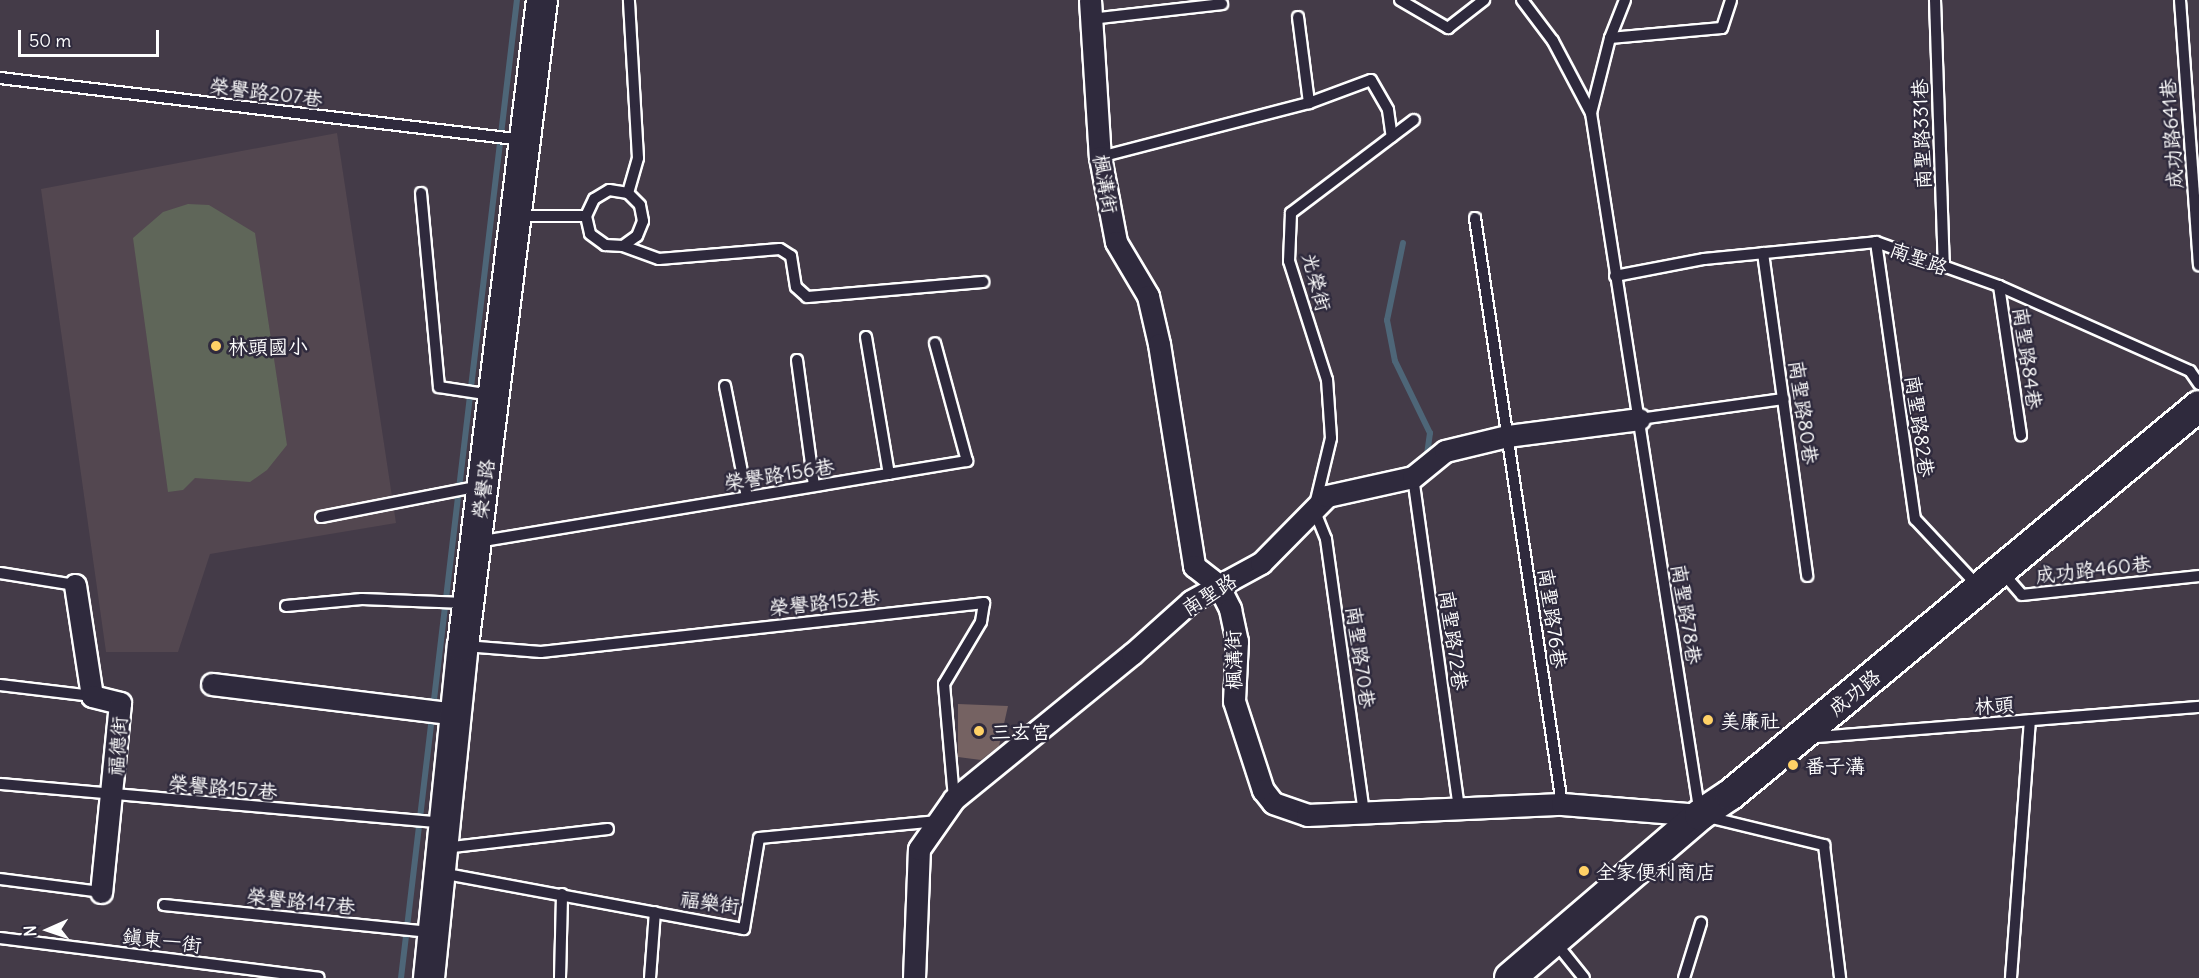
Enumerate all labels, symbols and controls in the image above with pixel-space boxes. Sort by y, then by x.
scale bar [21,18,162,56]
text: 50 m [29,29,71,52]
street label: 榮譽路207巷 [208,73,324,111]
street label: 南聖路331巷 [1907,78,1935,190]
street label: 成功路641巷 [2155,78,2187,190]
street label: 楓溝街 [1089,152,1123,216]
street label: 南聖路 [1887,236,1951,280]
street label: 光榮街 [1298,250,1336,314]
street label: 南聖路84巷 [2009,305,2047,411]
place label: 林頭國小 [228,334,308,358]
marker: 林頭國小 [209,339,223,353]
street label: 南聖路80巷 [1785,358,1823,466]
street label: 南聖路82巷 [1901,374,1939,478]
street label: 榮譽路156巷 [722,453,836,495]
street label: 榮譽路 [467,458,499,520]
street label: 成功路460巷 [2034,551,2152,587]
street label: 南聖路78巷 [1667,562,1707,666]
street label: 南聖路76巷 [1534,566,1572,670]
street label: 南聖路 [1177,568,1241,620]
street label: 榮譽路152巷 [768,584,880,620]
street label: 南聖路72巷 [1435,588,1473,692]
street label: 南聖路70巷 [1342,604,1380,710]
street label: 楓溝街 [1220,630,1246,690]
street label: 成功路 [1823,664,1885,720]
street label: 林頭 [1973,692,2015,718]
place label: 美廉社 [1720,708,1780,732]
marker: 美廉社 [1701,713,1715,727]
street label: 福德街 [103,715,131,777]
place label: 三玄宮 [991,719,1051,743]
marker: 三玄宮 [972,724,986,738]
place label: 番子溝 [1805,753,1865,777]
marker: 番子溝 [1786,758,1800,772]
street label: 榮譽路157巷 [168,770,278,804]
place label: 全家便利商店 [1596,859,1716,883]
marker: 全家便利商店 [1577,864,1591,878]
street label: 榮譽路147巷 [245,883,357,919]
street label: 福樂街 [679,886,741,918]
north arrow [18,900,78,960]
street label: 鎮東一街 [121,923,203,957]
text: N [20,925,40,937]

